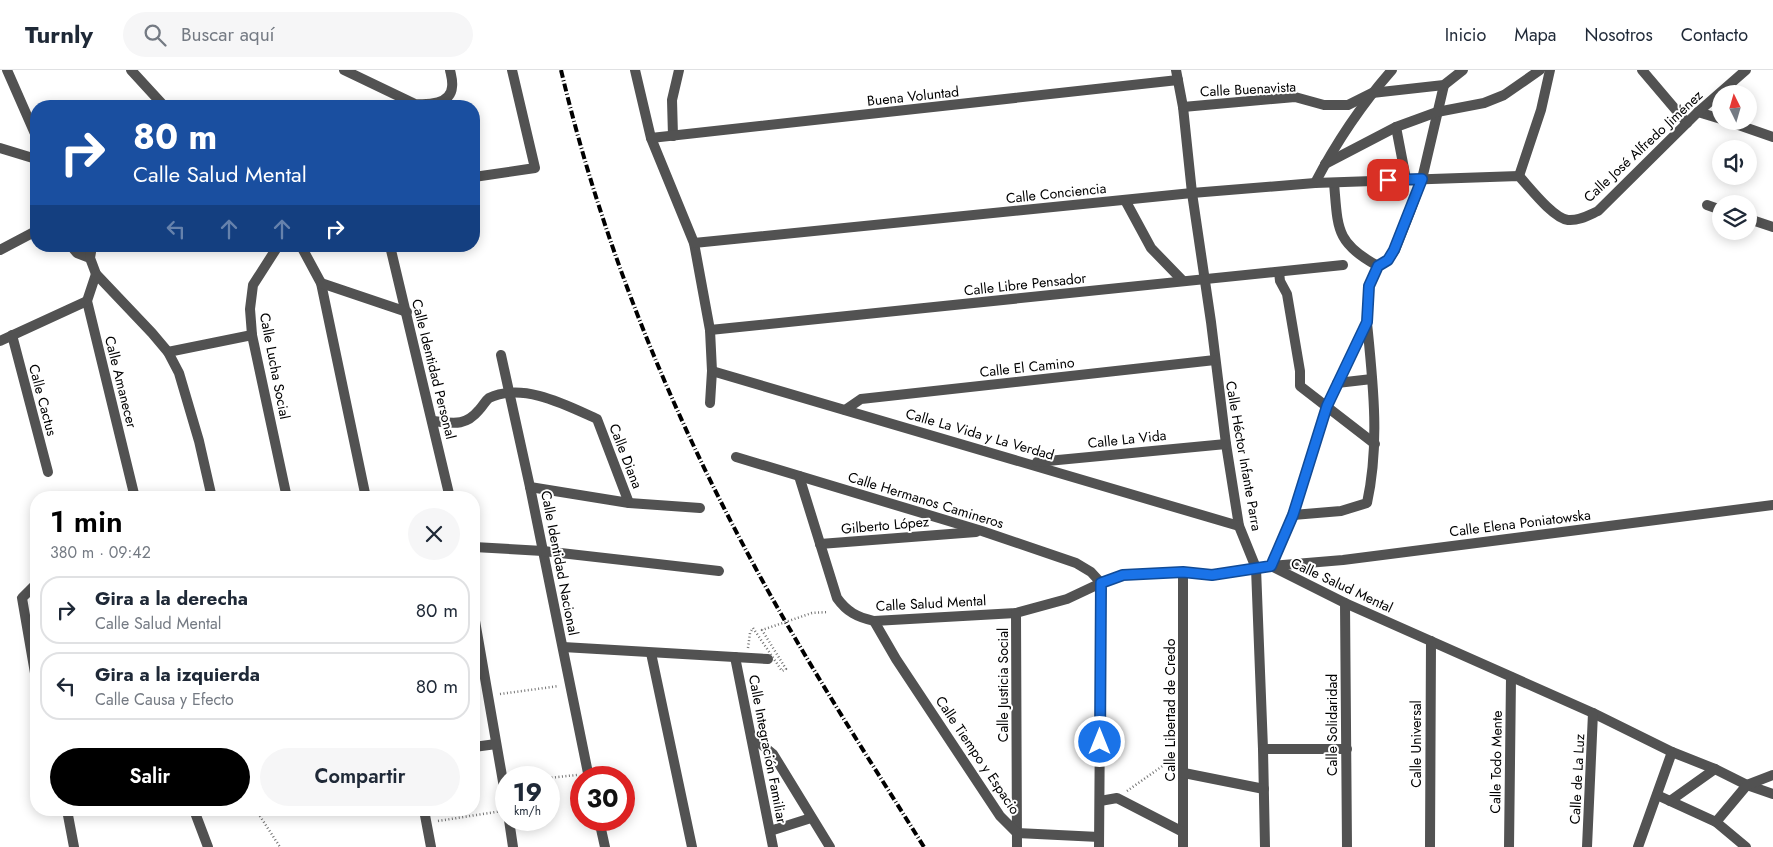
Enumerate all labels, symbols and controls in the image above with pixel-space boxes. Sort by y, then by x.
search box [123,12,473,57]
text: Turnly [25,17,93,52]
icon: search [141,21,169,49]
text: Buscar aquí [181,21,275,48]
text: Inicio [1445,22,1486,48]
text: Mapa [1514,22,1556,48]
text: Nosotros [1584,22,1653,48]
text: Contacto [1681,22,1748,48]
street label: Calle Buenavista [1199,76,1297,102]
street label: Buena Voluntad [866,81,960,111]
street label: Calle José Alfredo Jiménez [1579,85,1707,207]
north arrow [1712,85,1758,130]
map controls [1712,85,1757,240]
text: 80 m [133,112,217,162]
icon: right [50,120,115,185]
button: sound [1712,140,1757,185]
text: Calle Salud Mental [133,158,307,190]
pin [1367,159,1409,201]
icon: arrive [1374,166,1402,194]
street label: Calle Conciencia [1005,178,1107,208]
button: layers [1712,195,1757,240]
icon: left [162,215,190,243]
icon: ahead [215,215,243,243]
icon: ahead [268,215,296,243]
icon: right [321,215,349,243]
street label: Calle Libre Pensador [963,268,1087,300]
street label: Calle Identidad Personal [407,297,461,441]
street label: Calle Lucha Social [255,311,295,421]
street label: Calle Amanecer [100,334,142,430]
street label: Calle El Camino [979,352,1076,382]
street label: Calle Cactus [24,362,62,438]
street label: Calle Héctor Infante Parra [1221,379,1267,533]
street label: Calle La Vida y La Verdad [903,403,1057,465]
street label: Calle Diana [604,421,648,491]
street label: Calle La Vida [1087,425,1167,453]
street label: Calle Hermanos Camineros [846,467,1007,533]
street label: Calle Identidad Nacional [536,489,584,637]
text: 1 min [50,500,123,543]
street label: Calle Elena Poniatowska [1448,504,1592,542]
button: close [408,508,460,560]
street label: Gilberto López [840,511,930,539]
text: 380 m · 09:42 [50,541,151,564]
street label: Calle Salud Mental [1288,553,1396,617]
text: Gira a la derecha [95,585,248,612]
street label: Calle Salud Mental [875,590,987,616]
icon: right [52,596,80,624]
text: 80 m [416,597,458,624]
text: Calle Salud Mental [95,612,221,635]
street label: Calle Justicia Social [993,628,1013,742]
street label: Calle Libertad de Credo [1160,638,1180,781]
text: Gira a la izquierda [95,661,260,688]
icon: left [52,672,80,700]
text: 80 m [416,673,458,700]
street label: Calle Integración Familiar [744,673,792,825]
street label: Calle Solidaridad [1322,674,1342,776]
text: Calle Causa y Efecto [95,688,234,711]
street label: Calle Tiempo y Espacio [931,692,1025,818]
street label: Calle Universal [1406,700,1426,788]
street label: Calle Todo Mente [1485,710,1507,814]
position arrow [1073,715,1125,767]
street label: Calle de La Luz [1565,733,1589,825]
button: Salir [50,748,250,806]
button: Compartir [260,748,460,806]
speed limit sign: 30 [570,766,635,831]
text: 19 [513,774,542,810]
text: km/h [514,802,541,820]

